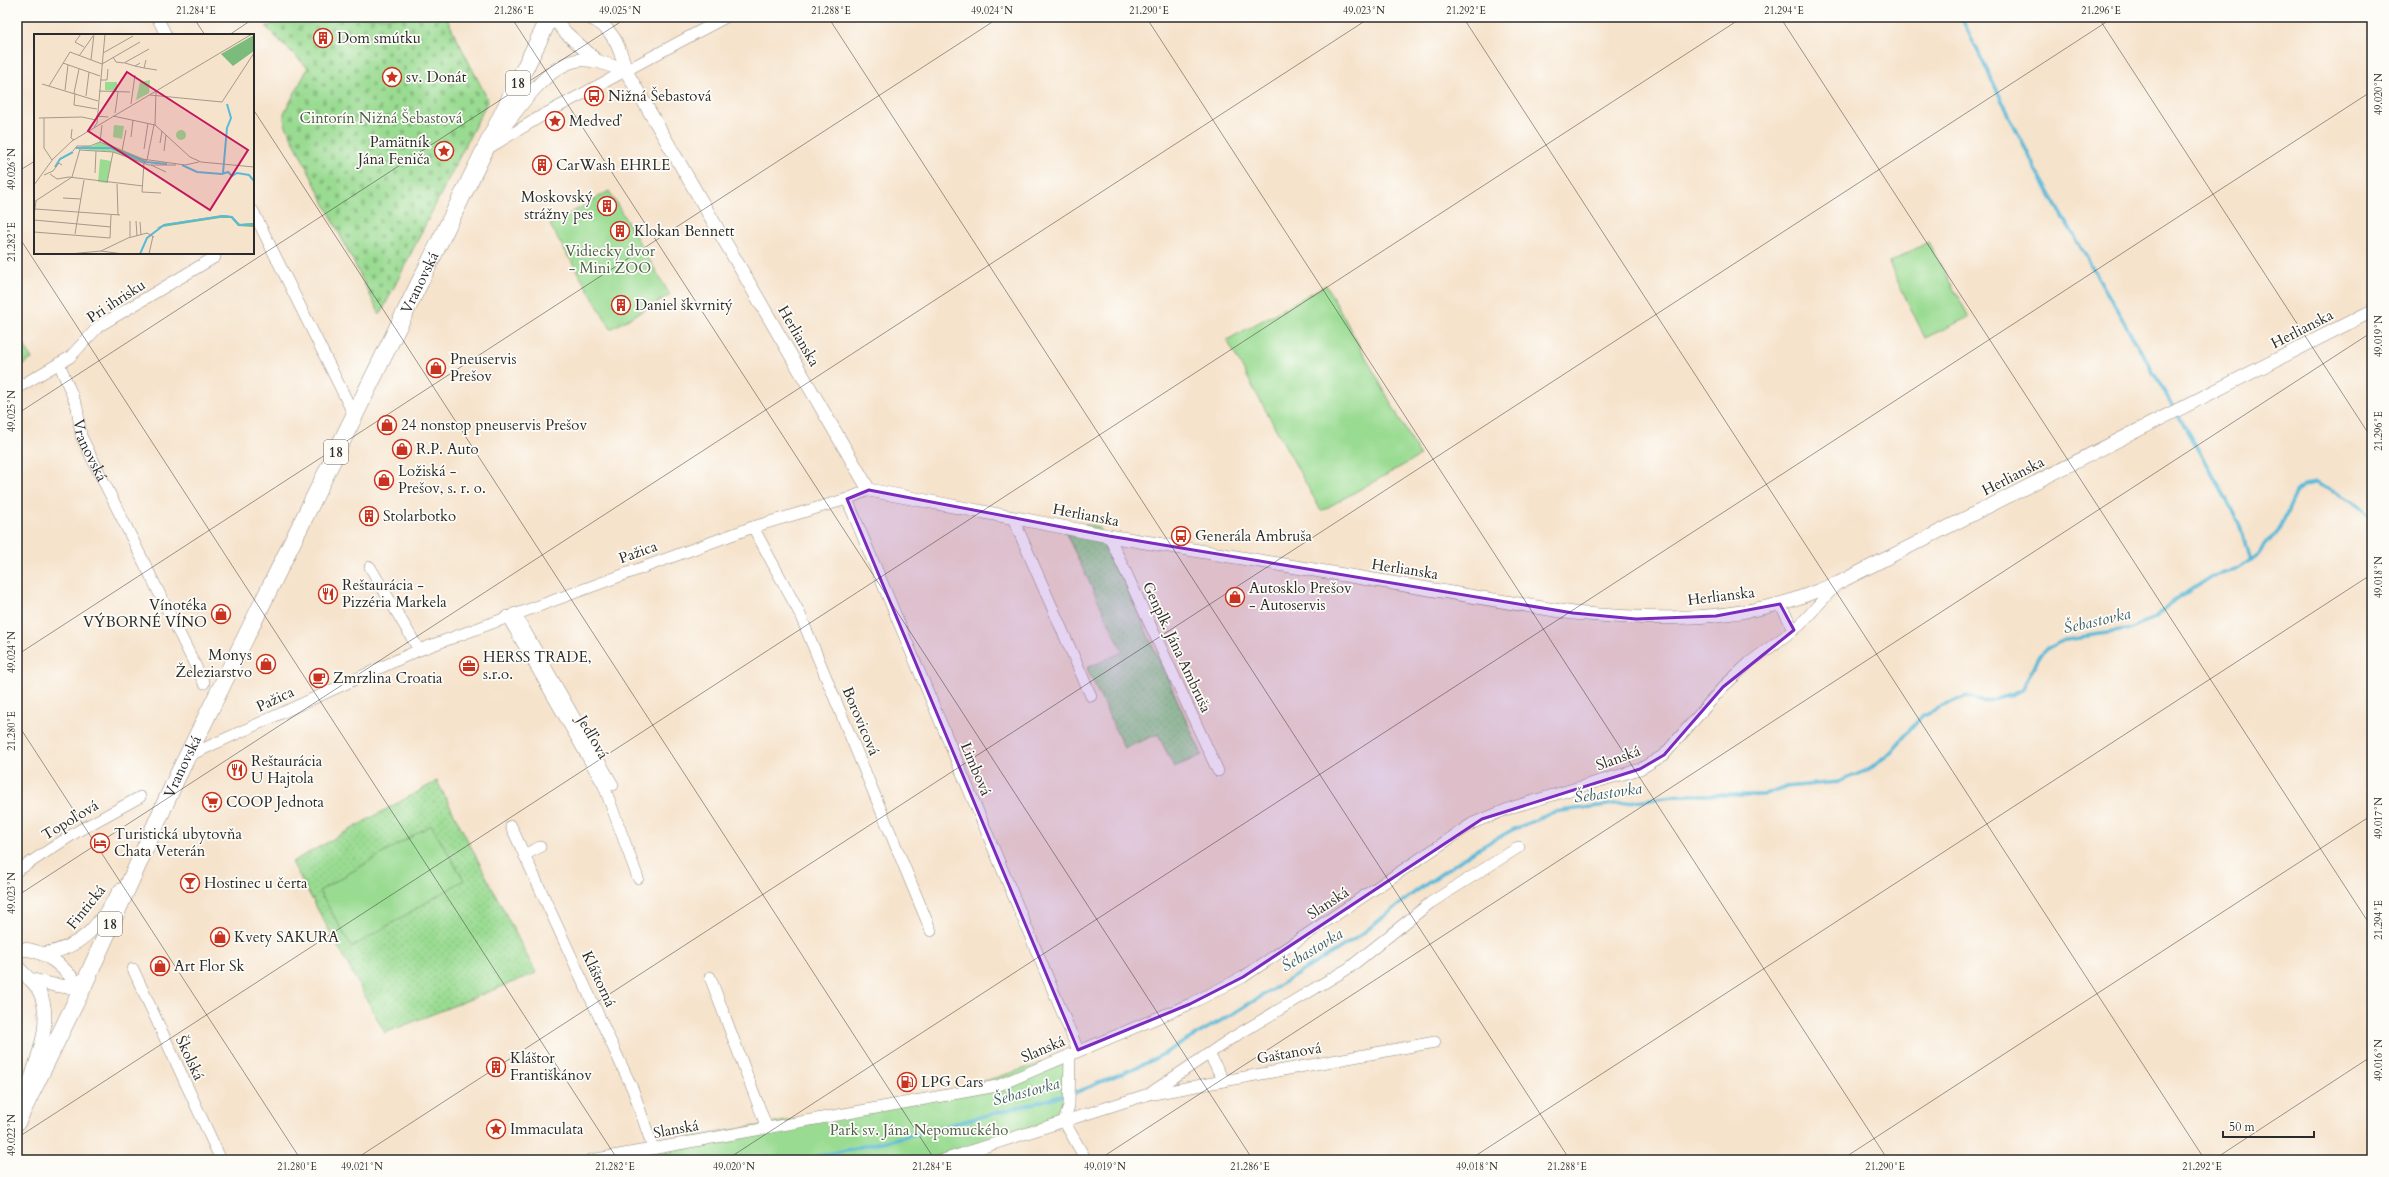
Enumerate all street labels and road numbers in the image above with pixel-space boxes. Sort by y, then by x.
road number: 18 [506,71,530,95]
street label: Vranovská [396,248,444,317]
street label: Pri ihrisku [83,275,149,327]
street label: Herlianska [773,302,825,371]
street label: Herlianska [2267,305,2337,353]
street label: Vranovská [69,418,112,485]
road number: 18 [324,440,348,464]
street label: Herlianska [1978,452,2048,500]
street label: Herlianska [1051,499,1121,531]
street label: Pažica [616,536,661,568]
street label: Herlianska [1370,554,1440,584]
street label: Genplk. Jána Ambruša [1138,578,1216,716]
street label: Herlianska [1686,582,1756,610]
street label: Pažica [253,681,298,716]
street label: Borovicová [838,684,885,759]
street label: Jedľová [571,710,614,763]
street label: Vranovská [159,732,206,801]
street label: Limbová [956,739,996,799]
street label: Slanská [1593,741,1643,775]
street label: Topoľová [38,795,103,845]
street label: Fintická [62,880,110,933]
street label: Slanská [1303,882,1353,924]
road number: 18 [98,912,122,936]
street label: Kláštorná [577,948,621,1011]
street label: Slanská [1018,1031,1068,1067]
street label: Školská [171,1032,209,1084]
street label: Gaštanová [1255,1037,1323,1069]
street label: Slanská [652,1115,701,1143]

